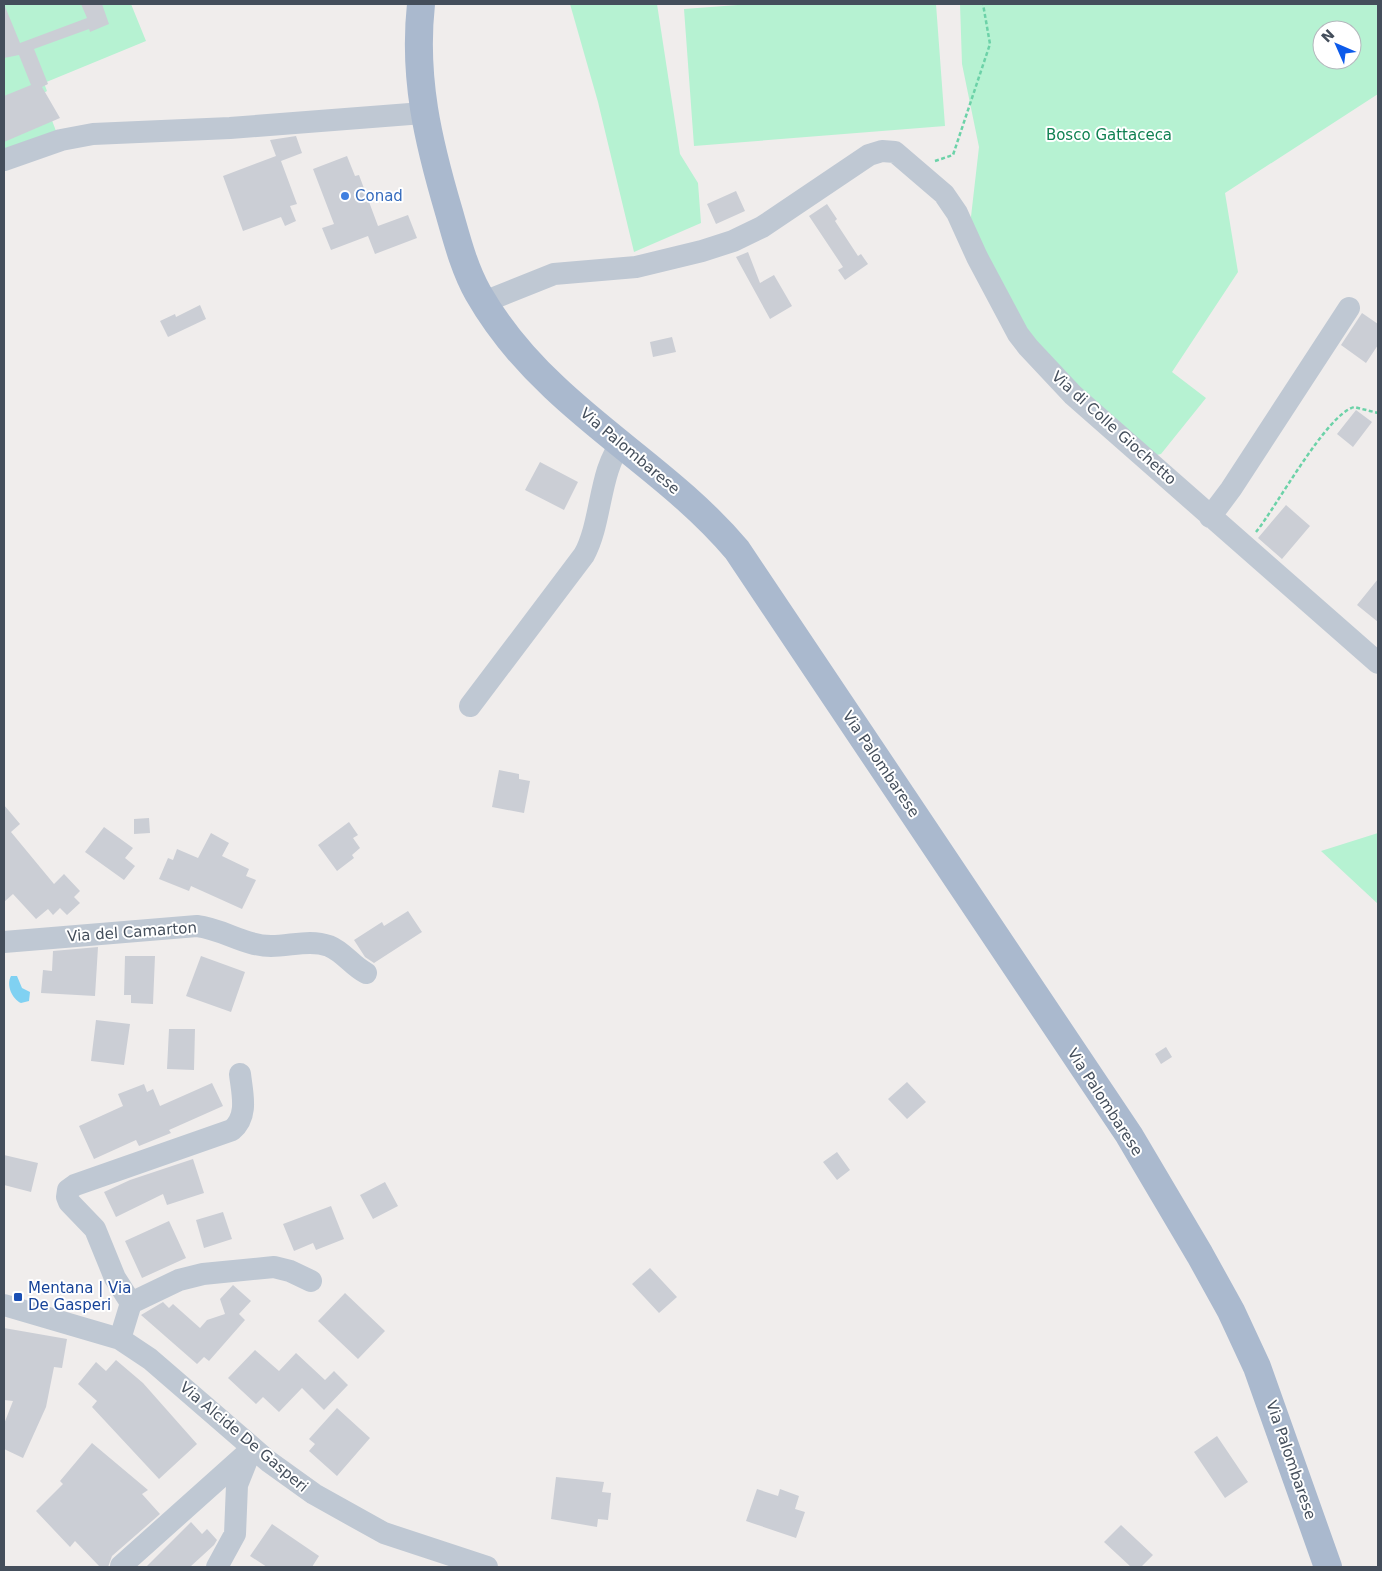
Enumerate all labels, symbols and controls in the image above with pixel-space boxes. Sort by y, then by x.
north arrow [1312,20,1362,70]
text: N [1318,26,1338,46]
park label: Bosco Gattaceca [1046,126,1172,144]
place label: Conad [355,187,403,205]
marker: Conad [339,190,351,202]
street label: Via di Colle Giochetto [1048,367,1180,489]
street label: Via Palombarese [577,404,683,498]
street label: Via Palombarese [839,707,923,821]
street label: Via del Camarton [67,918,197,946]
street label: Via Palombarese [1064,1045,1146,1159]
place label: Mentana | Via De Gasperi [28,1279,131,1314]
marker: Mentana | Via De Gasperi [12,1291,24,1303]
street label: Via Alcide De Gasperi [176,1378,312,1496]
street label: Via Palombarese [1262,1398,1320,1522]

